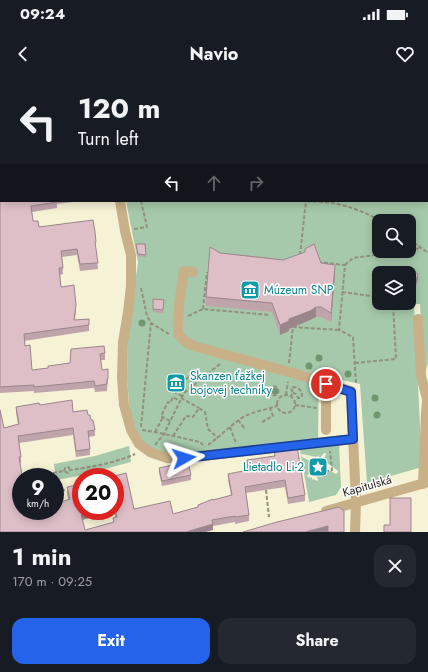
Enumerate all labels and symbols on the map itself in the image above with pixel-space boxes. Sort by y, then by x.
museum icon: Múzeum SNP [239,279,261,301]
place label: Múzeum SNP [264,281,334,299]
place label: Skanzen ťažkej bojovej techniky [190,367,273,399]
pin [309,367,343,401]
museum icon: Skanzen ťažkej bojovej techniky [165,372,187,394]
position arrow [163,437,205,479]
place icon: Lietadlo Li-2 [307,456,329,478]
place label: Lietadlo Li-2 [243,458,304,476]
speed limit sign: 20 [72,468,124,520]
street label: Kapitulská [340,470,394,502]

